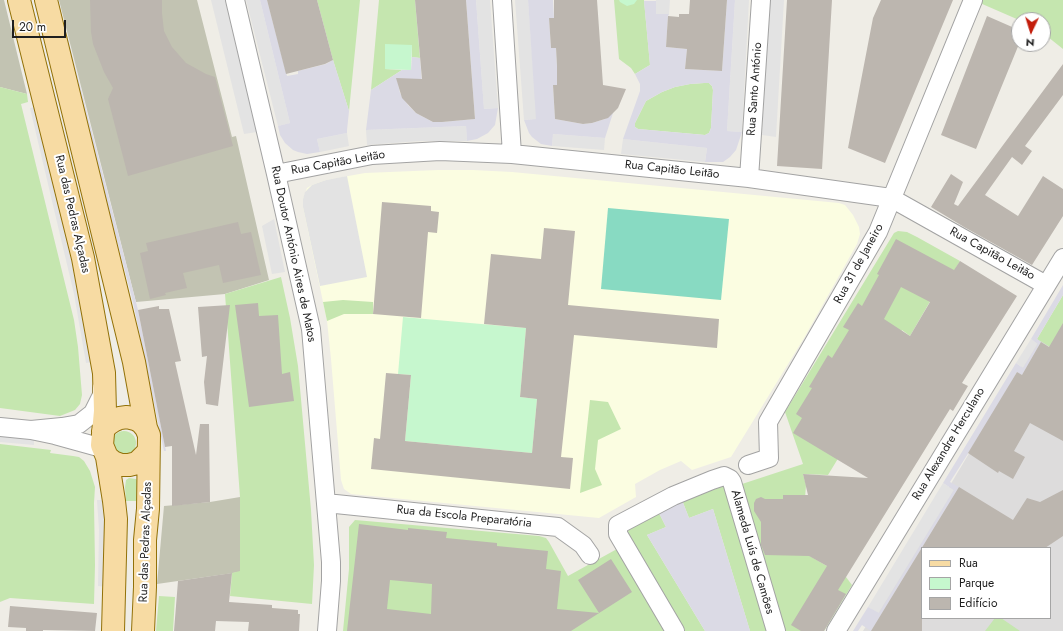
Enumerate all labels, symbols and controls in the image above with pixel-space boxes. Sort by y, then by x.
scale bar [14,12,68,38]
north arrow [1011,12,1051,52]
text: 20 m [19,18,46,36]
text: N [1025,35,1035,51]
street label: Rua Santo António [745,42,765,136]
street label: Rua Capitão Leitão [290,148,386,178]
street label: Rua das Pedras Alçadas [51,154,93,274]
street label: Rua Capitão Leitão [624,158,720,182]
street label: Rua Doutor António Aires de Matos [267,165,319,343]
street label: Rua 31 de Janeiro [831,221,887,307]
street label: Rua Capitão Leitão [947,225,1037,283]
street label: Rua Alexandre Herculano [910,385,988,503]
street label: Rua das Pedras Alçadas [137,481,155,603]
street label: Alameda Luís de Camões [727,488,777,616]
street label: Rua da Escola Preparatória [396,503,532,531]
legend [921,547,1051,619]
text: Rua [959,554,978,572]
text: Parque [959,574,994,592]
text: Edifício [959,594,998,612]

